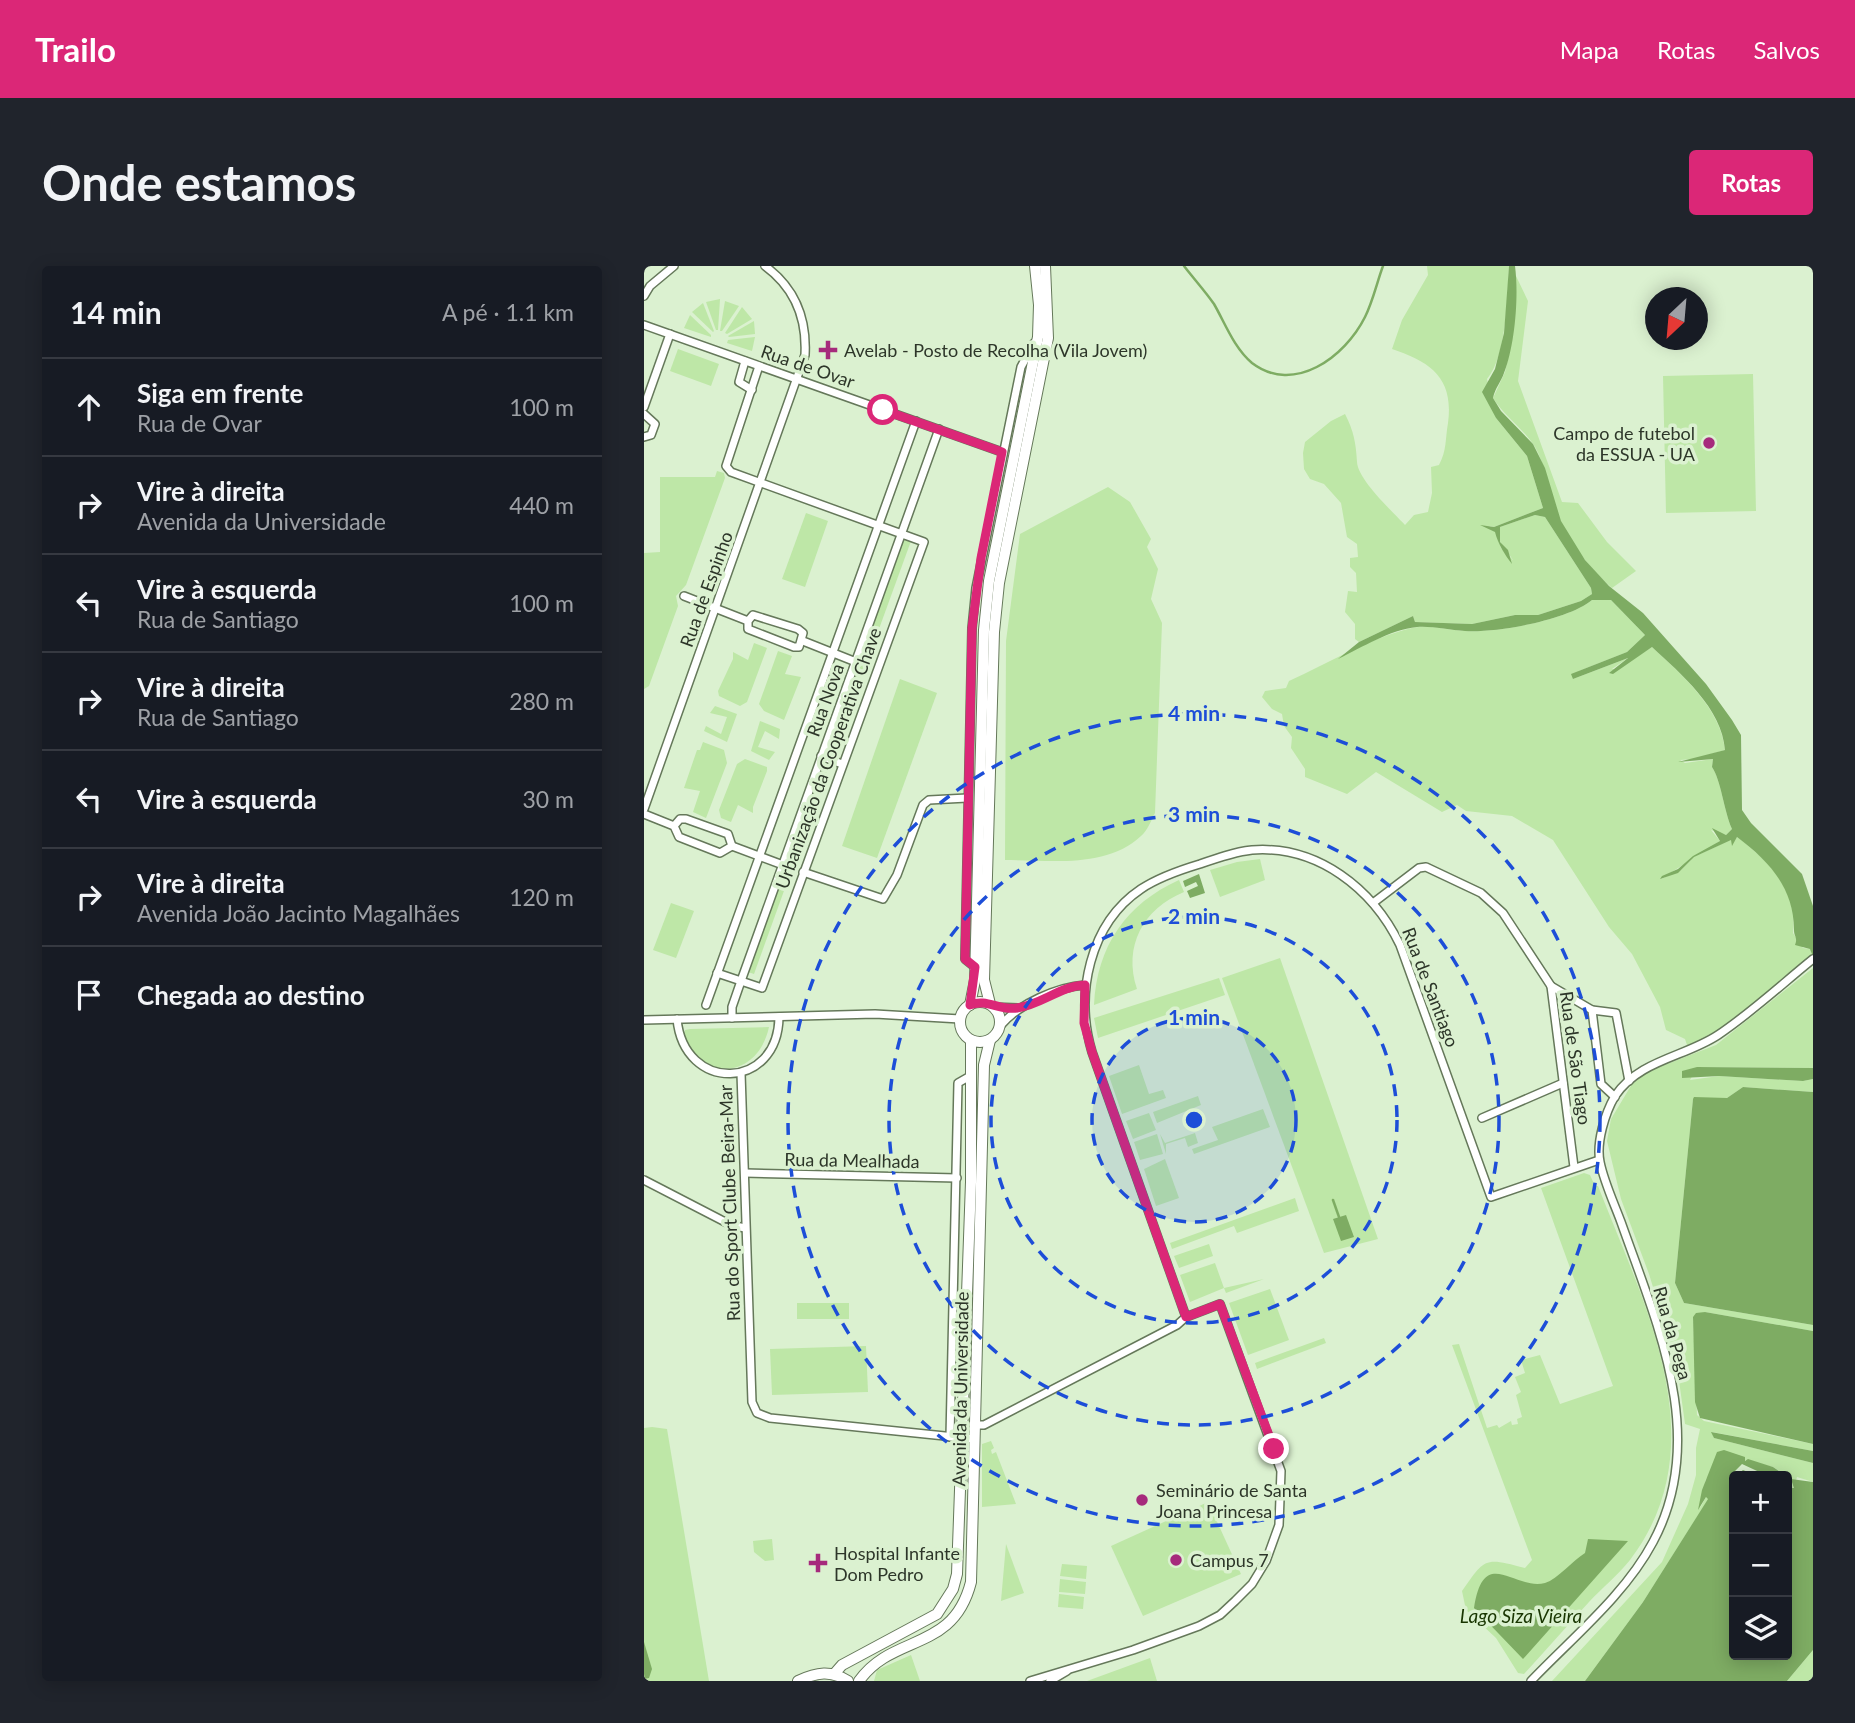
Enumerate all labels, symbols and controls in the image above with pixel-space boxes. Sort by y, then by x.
text: Trailo [35,29,116,69]
text: Mapa [1560,35,1619,64]
text: Rotas [1657,35,1716,64]
text: Salvos [1754,35,1820,64]
button: Rotas [1689,150,1813,215]
text: Onde estamos [42,153,356,211]
north arrow [1645,287,1708,350]
text: 14 min [70,294,162,330]
text: A pé · 1.1 km [442,298,574,326]
place label: Avelab - Posto de Recolha (Vila Jovem) [844,339,1147,361]
street label: Rua de Ovar [758,340,858,392]
marker: Avelab - Posto de Recolha (Vila Jovem) [818,340,838,360]
text: Siga em frente [137,377,304,409]
icon: ahead [70,388,108,426]
text: 100 m [509,393,574,421]
route start [867,394,898,425]
text: Rua de Ovar [137,409,262,437]
place label: Campo de futebol da ESSUA - UA [1553,422,1696,465]
marker: Campo de futebol da ESSUA - UA [1701,435,1717,451]
text: Vire à direita [137,475,285,507]
icon: right [70,486,108,524]
text: 440 m [509,491,574,519]
text: Avenida da Universidade [137,507,386,535]
street label: Rua de Espinho [675,528,737,650]
text: Vire à esquerda [137,573,317,605]
icon: left [70,584,108,622]
text: 100 m [509,589,574,617]
text: Rua de Santiago [137,605,299,633]
street label: Urbanização da Cooperativa Chave [770,624,886,892]
street label: Rua Nova [802,661,848,739]
text: Vire à direita [137,671,285,703]
icon: right [70,682,108,720]
text: 280 m [509,687,574,715]
text: 4 min [1168,700,1220,725]
text: Rua de Santiago [137,703,299,731]
icon: left [70,780,108,818]
text: Vire à esquerda [137,783,317,815]
text: 30 m [523,785,574,813]
text: 3 min [1168,801,1220,826]
text: Vire à direita [137,867,285,899]
icon: right [70,878,108,916]
text: 120 m [509,883,574,911]
text: Avenida João Jacinto Magalhães [137,899,460,927]
text: 2 min [1168,903,1220,928]
street label: Rua de Santiago [1398,924,1464,1050]
icon: arrive [70,976,108,1014]
text: Chegada ao destino [137,979,365,1011]
street label: Rua de São Tiago [1556,990,1596,1126]
text: 1 min [1168,1004,1220,1029]
street label: Rua do Sport Clube Beira-Mar [714,1084,744,1322]
centre of rings [1182,1108,1206,1132]
street label: Rua da Mealhada [784,1148,920,1172]
street label: Rua da Pega [1649,1284,1697,1382]
street label: Avenida da Universidade [947,1291,973,1487]
route end [1258,1433,1289,1464]
map controls [1729,1471,1792,1660]
button: + [1729,1471,1792,1534]
place label: Seminário de Santa Joana Princesa [1156,1479,1307,1522]
marker: Seminário de Santa Joana Princesa [1134,1492,1150,1508]
button: − [1729,1534,1792,1597]
place label: Hospital Infante Dom Pedro [834,1542,960,1585]
place label: Campus 7 [1190,1549,1269,1571]
marker: Campus 7 [1168,1552,1184,1568]
marker: Hospital Infante Dom Pedro [808,1553,828,1573]
button: layers [1729,1597,1792,1660]
water label: Lago Siza Vieira [1460,1604,1582,1627]

